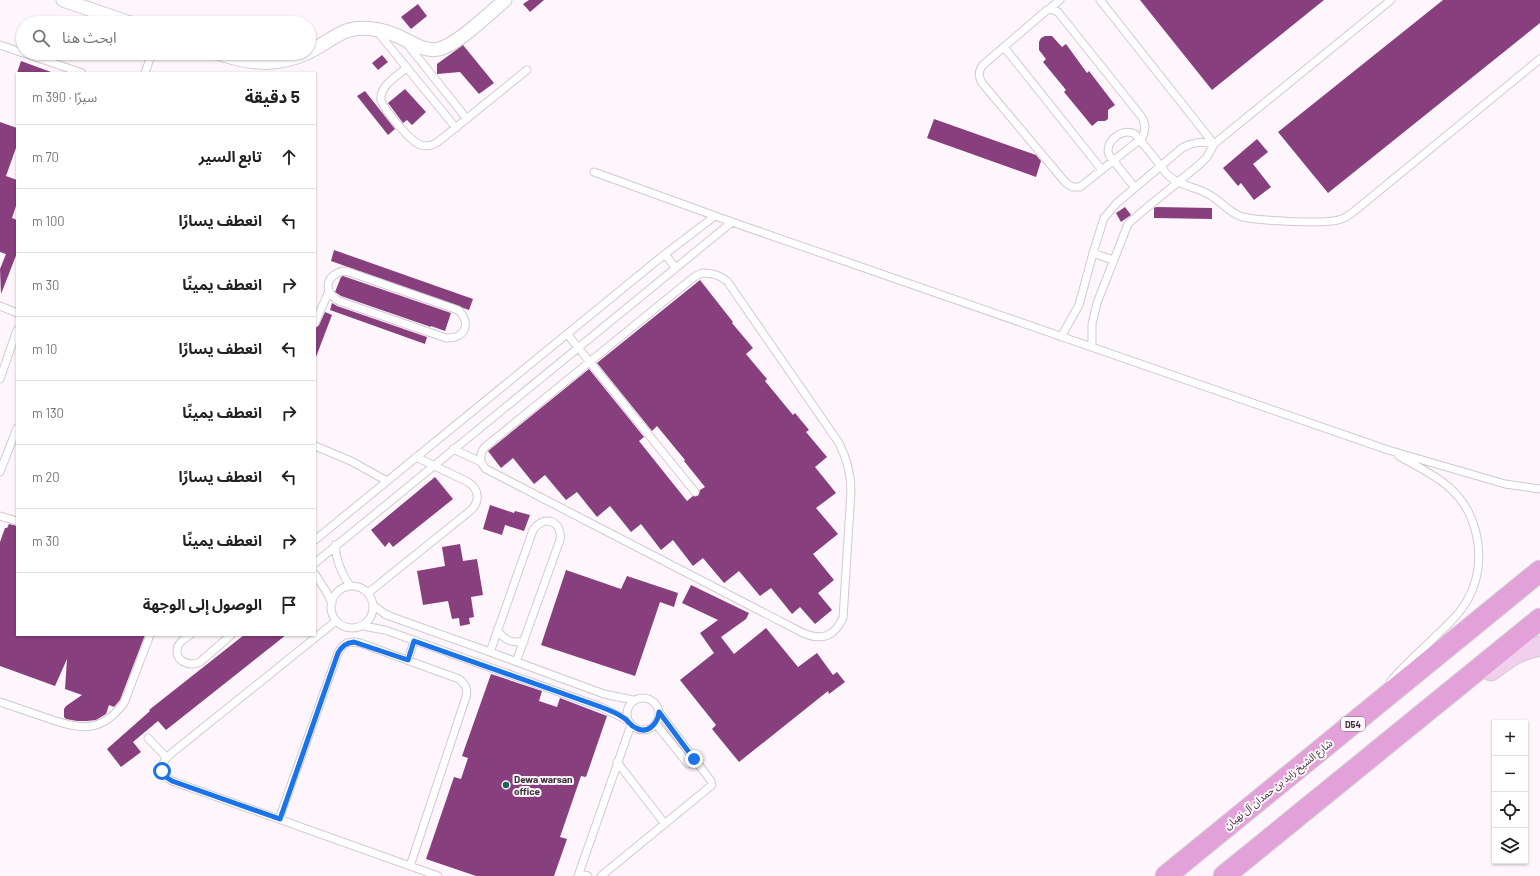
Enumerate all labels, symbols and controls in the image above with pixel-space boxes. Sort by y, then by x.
search box [16,16,316,60]
icon: search [30,27,52,49]
text: ابحث هنا [62,28,117,46]
text: 5 دقيقة [245,86,300,106]
text: سيرًا · 390 m [32,89,97,105]
icon: ahead [278,146,300,168]
text: تابع السير [199,147,262,165]
text: 70 m [32,149,59,165]
icon: left [278,210,300,232]
text: انعطف يسارًا [178,211,262,229]
text: 100 m [32,213,65,229]
icon: right [278,274,300,296]
text: انعطف يمينًا [182,275,262,293]
text: 30 m [32,277,59,293]
icon: left [278,338,300,360]
text: انعطف يسارًا [178,339,262,357]
text: 10 m [32,341,57,357]
icon: right [278,402,300,424]
text: انعطف يمينًا [182,403,262,421]
text: 130 m [32,405,64,421]
icon: left [278,466,300,488]
text: انعطف يسارًا [178,467,262,485]
text: 20 m [32,469,60,485]
icon: right [278,530,300,552]
text: انعطف يمينًا [182,531,262,549]
text: 30 m [32,533,59,549]
icon: arrive [278,594,300,616]
text: الوصول إلى الوجهة [143,595,262,613]
road number: D54 [1341,717,1365,731]
map controls [1492,720,1528,864]
button: + [1492,720,1528,756]
street label: شارع الشيخ زايد بن حمدان آل نهيان [1221,736,1336,833]
route end [685,750,703,768]
button: − [1492,756,1528,792]
route start [153,762,171,780]
place label: Dewa warsan office [514,773,573,797]
marker: Dewa warsan office [501,780,511,790]
button: locate [1492,792,1528,828]
button: layers [1492,828,1528,864]

